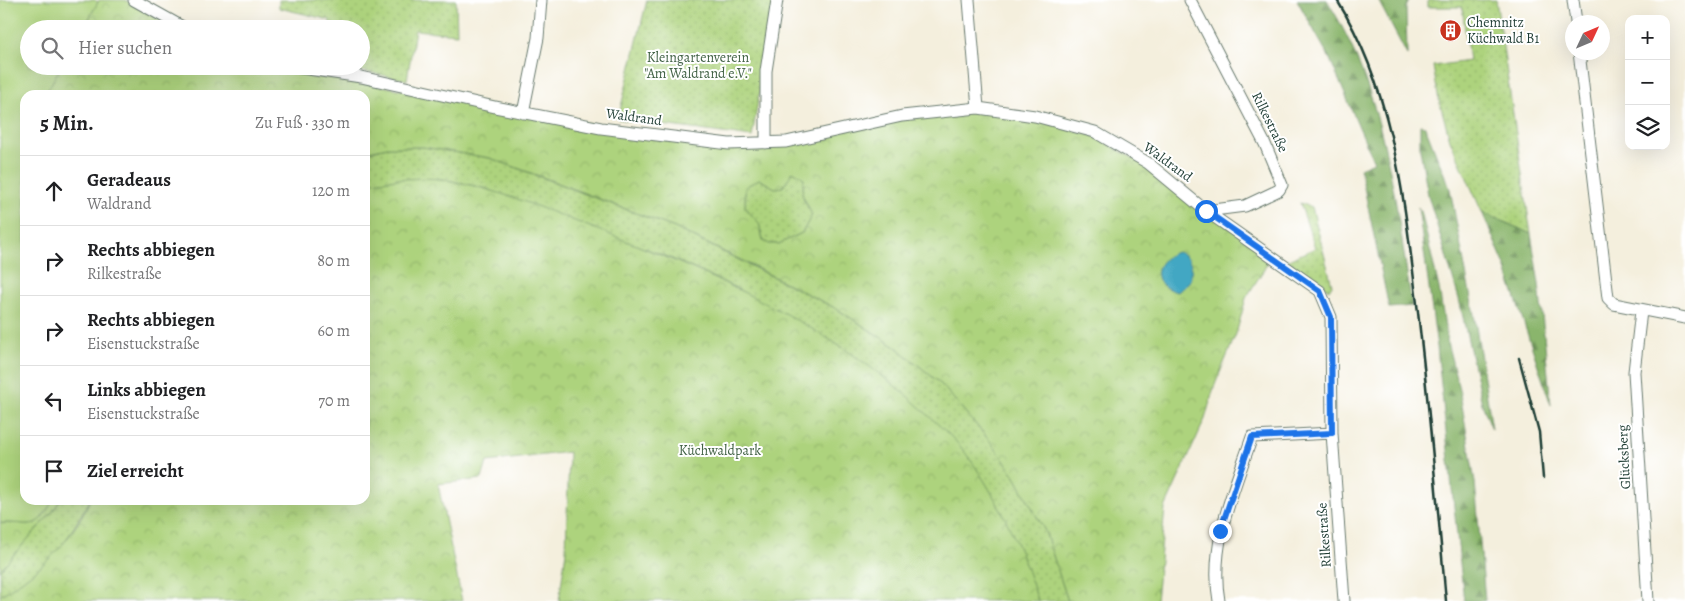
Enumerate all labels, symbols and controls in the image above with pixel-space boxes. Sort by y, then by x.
place label: Chemnitz Küchwald B1 [1467,13,1539,48]
north arrow [1565,15,1610,60]
map controls [1625,15,1670,150]
button: + [1625,15,1670,60]
building icon: Chemnitz Küchwald B1 [1439,18,1463,42]
search box [20,20,370,75]
icon: search [38,34,66,62]
text: Hier suchen [78,35,172,61]
park label: Kleingartenverein "Am Waldrand e.V." [644,48,752,83]
button: − [1625,60,1670,105]
street label: Rilkestraße [1247,88,1293,156]
street label: Waldrand [604,104,664,130]
button: layers [1625,105,1670,150]
text: 5 Min. [40,109,94,137]
text: Zu Fuß · 330 m [255,112,350,134]
street label: Waldrand [1139,137,1197,187]
text: Geradeaus [87,167,171,193]
icon: ahead [40,177,68,205]
text: 120 m [312,180,350,202]
text: Waldrand [87,193,151,215]
route start [1195,200,1218,223]
text: Rechts abbiegen [87,237,215,263]
icon: right [40,247,68,275]
text: 80 m [317,250,350,272]
text: Rilkestraße [87,263,162,285]
text: Rechts abbiegen [87,307,215,333]
icon: right [40,317,68,345]
text: 60 m [318,320,350,342]
text: Eisenstuckstraße [87,333,200,355]
text: Links abbiegen [87,377,206,403]
icon: left [40,387,68,415]
text: 70 m [318,390,350,412]
text: Eisenstuckstraße [87,403,200,425]
street label: Glücksberg [1613,424,1635,490]
park label: Küchwaldpark [679,441,761,460]
icon: arrive [40,457,68,485]
text: Ziel erreicht [87,458,184,484]
street label: Rilkestraße [1312,502,1336,568]
route end [1209,520,1232,543]

